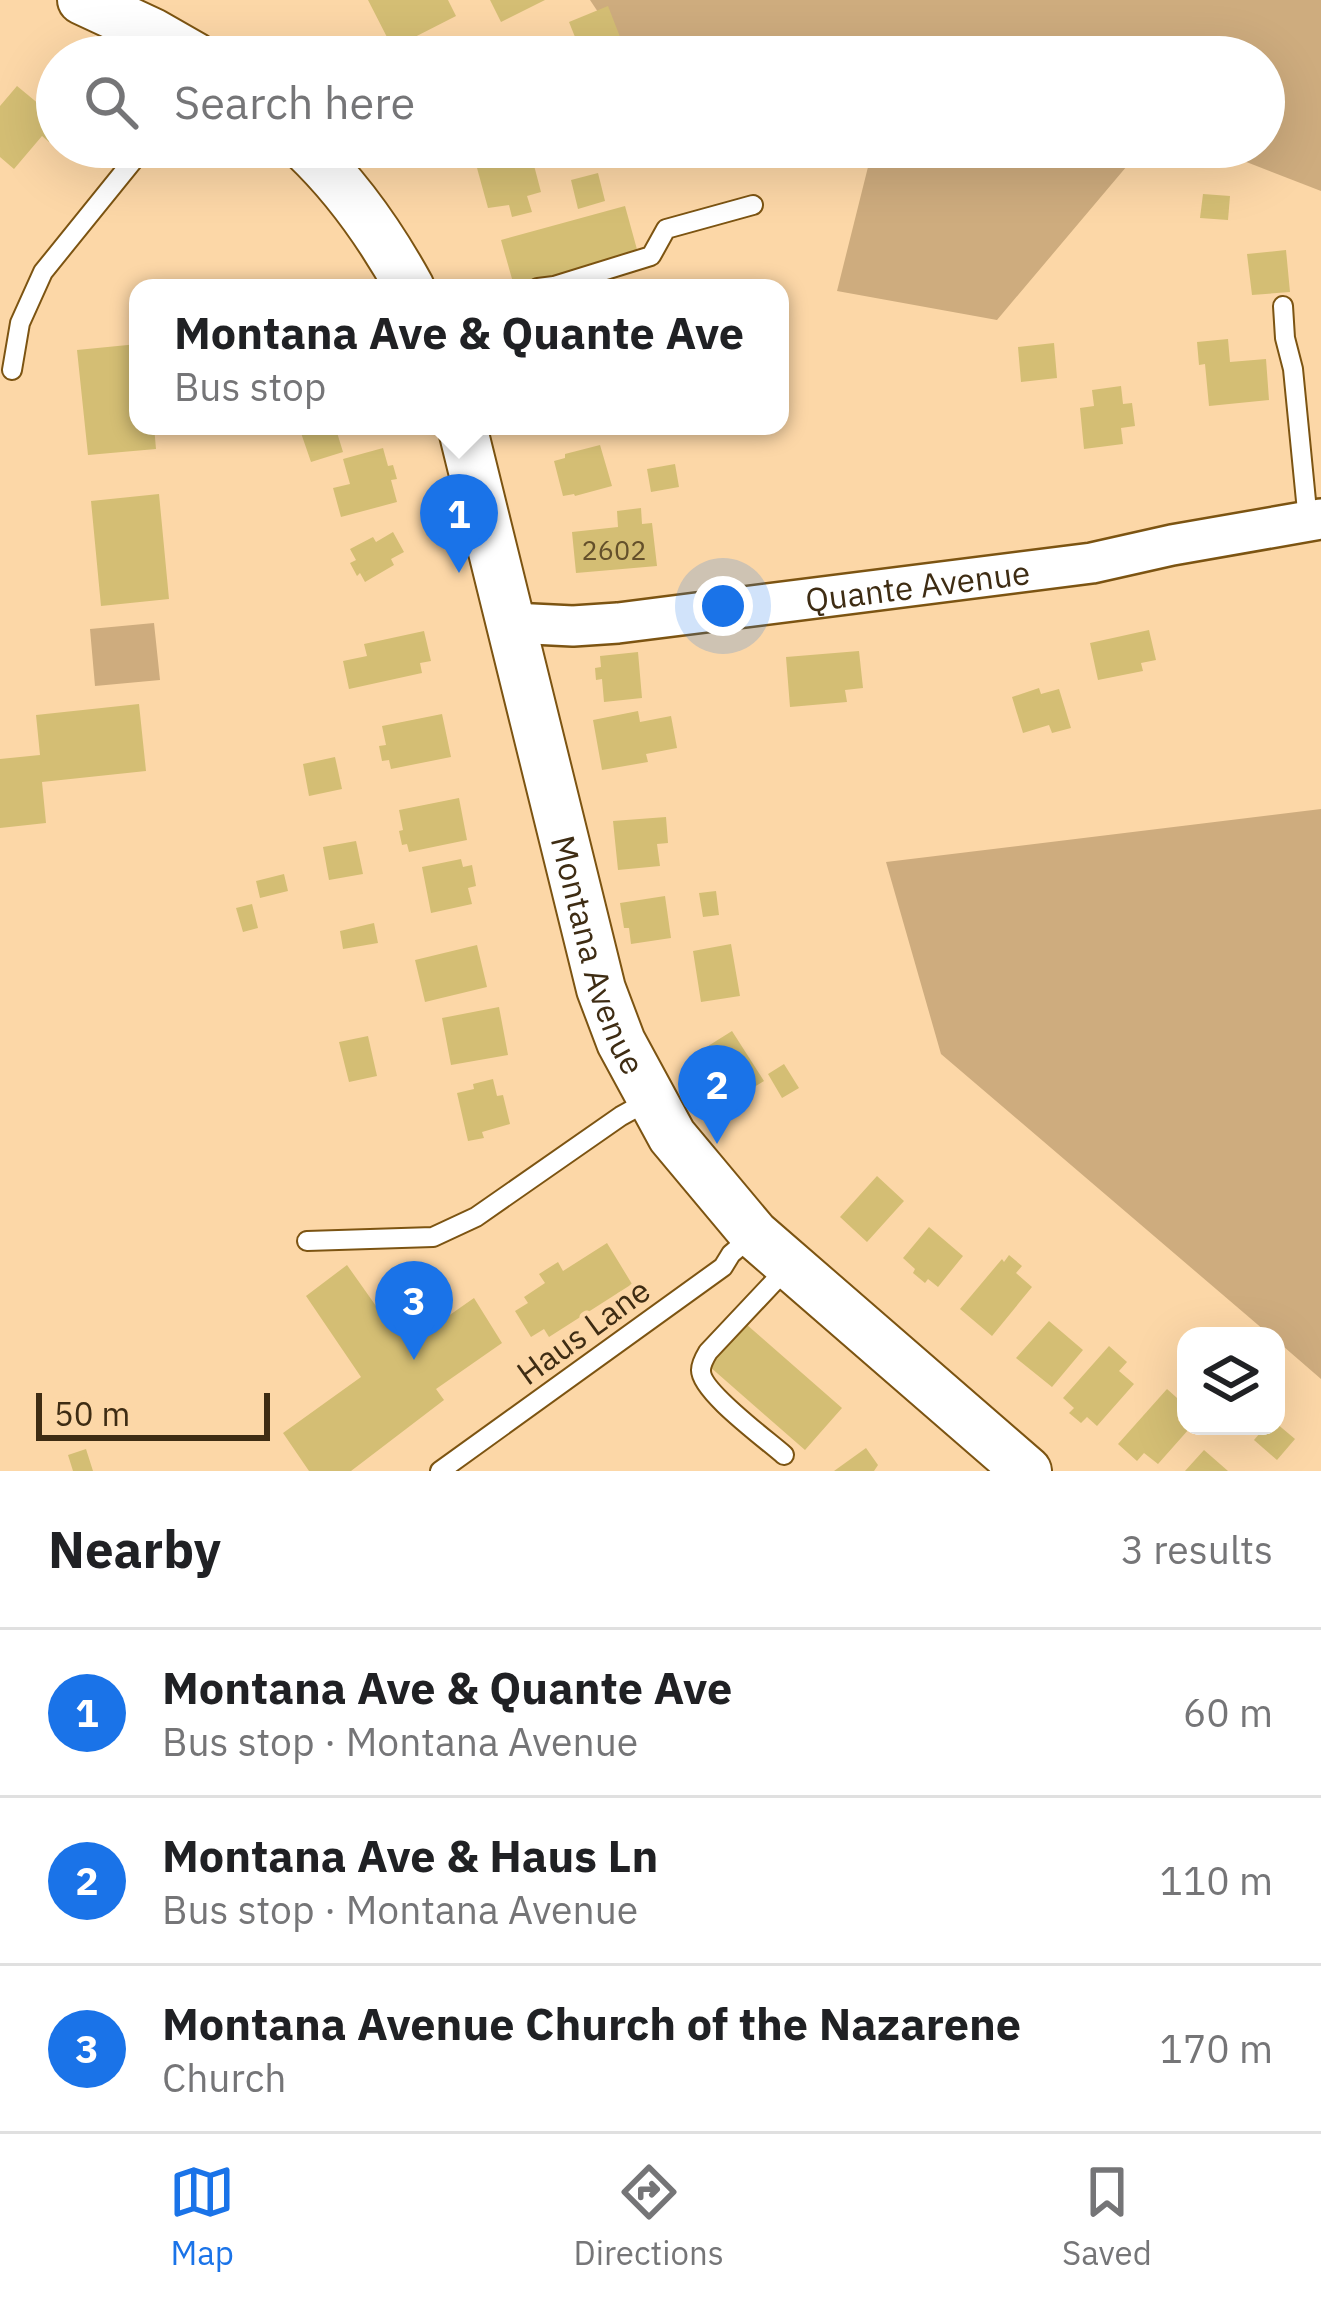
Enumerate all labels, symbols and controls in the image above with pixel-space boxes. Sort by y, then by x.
search box [36,36,1285,168]
icon: search [78,69,144,135]
text: Search here [174,73,415,131]
popup [129,279,789,435]
text: Montana Ave & Quante Ave [174,303,744,361]
text: Bus stop [174,361,326,412]
pin: 1 [420,474,498,573]
house number: 2602 [582,532,646,567]
street label: Quante Avenue [803,550,1032,621]
your location [693,576,753,636]
street label: Montana Avenue [542,831,656,1082]
pin: 2 [678,1045,756,1144]
pin: 3 [375,1261,453,1360]
street label: Haus Lane [508,1268,658,1394]
map controls [1177,1327,1285,1435]
button: layers [1177,1327,1285,1435]
scale bar [36,1387,270,1440]
text: 50 m [54,1392,130,1435]
text: Nearby [48,1516,221,1582]
text: 3 results [1121,1524,1273,1575]
text: Montana Ave & Quante Ave [162,1658,732,1716]
text: 1 [75,1687,99,1738]
text: 60 m [1183,1687,1273,1738]
text: Bus stop · Montana Avenue [162,1716,638,1767]
text: Montana Ave & Haus Ln [162,1826,658,1884]
text: 2 [75,1855,99,1906]
text: 110 m [1160,1855,1273,1906]
text: Bus stop · Montana Avenue [162,1884,638,1935]
text: Montana Avenue Church of the Nazarene [162,1994,1021,2052]
text: 3 [75,2023,99,2074]
text: 170 m [1160,2023,1273,2074]
text: Church [162,2052,286,2103]
tab: Map [169,2159,235,2274]
tab: Directions [574,2159,724,2274]
tab: Saved [1062,2159,1152,2274]

